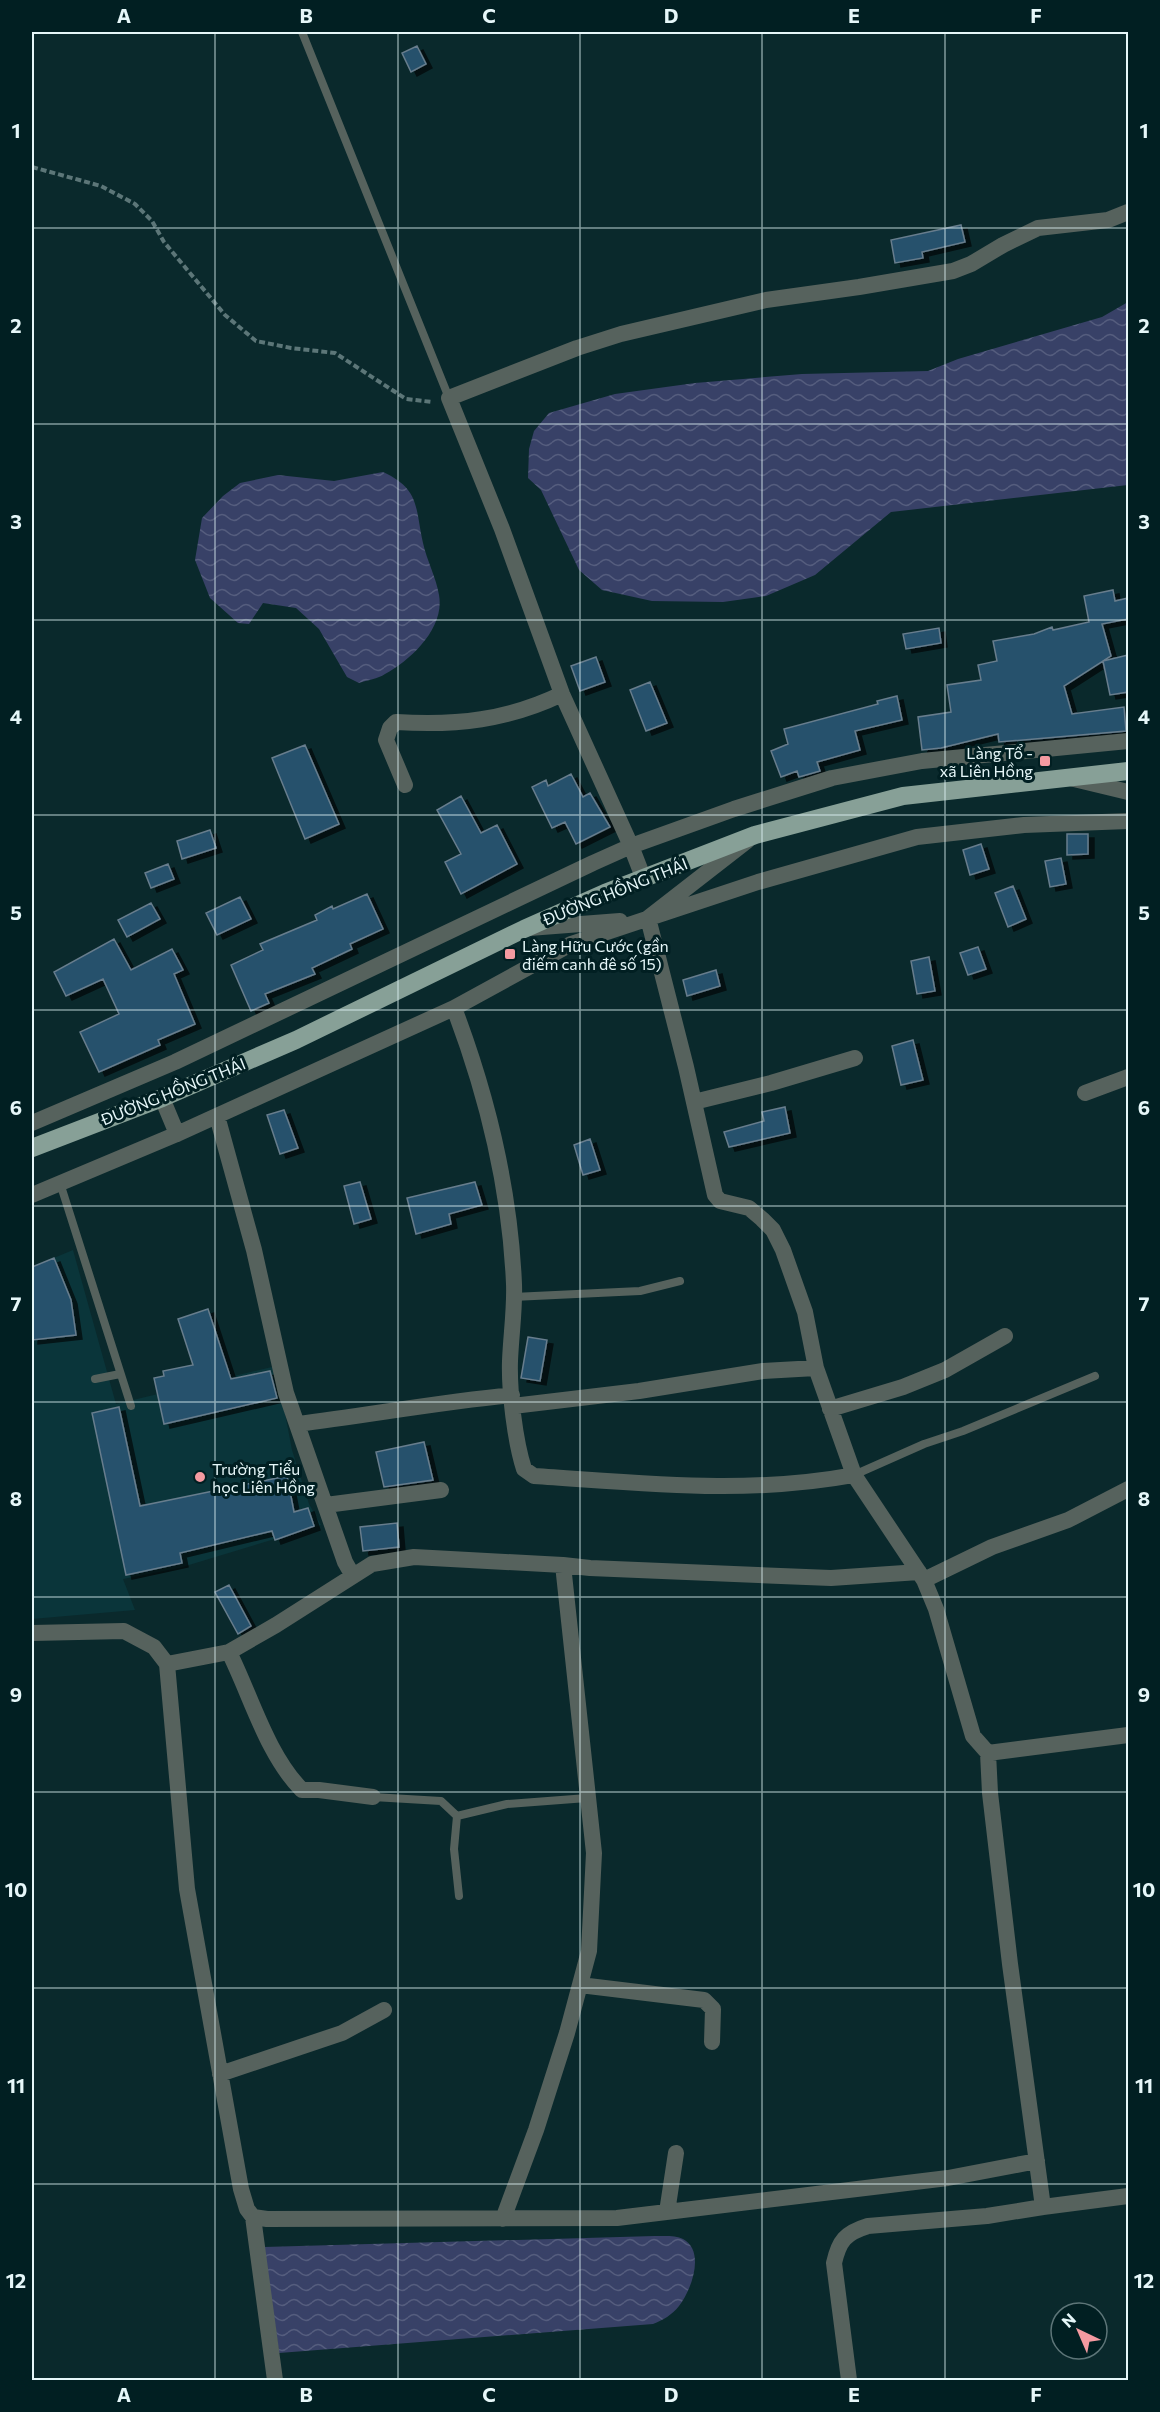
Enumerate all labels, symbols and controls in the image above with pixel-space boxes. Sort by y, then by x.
text: A [117,3,131,27]
text: B [299,3,313,27]
text: C [482,3,496,27]
text: D [664,3,678,27]
text: E [848,3,860,27]
text: F [1030,3,1042,27]
text: 1 [11,118,21,142]
text: 1 [1139,118,1149,142]
text: 2 [10,313,22,337]
text: 2 [1138,313,1150,337]
text: 3 [10,509,22,533]
text: 3 [1138,509,1150,533]
text: 4 [10,704,22,728]
text: 4 [1138,704,1150,728]
place label: Làng Tổ - xã Liên Hồng [940,743,1033,780]
marker: Làng Tổ - xã Liên Hồng [1038,754,1052,768]
street label: ĐƯỜNG HỒNG THÁI [538,851,690,929]
text: 5 [10,900,22,924]
text: 5 [1138,900,1150,924]
place label: Làng Hữu Cước (gần điếm canh đê số 15) [522,936,669,973]
marker: Làng Hữu Cước (gần điếm canh đê số 15) [503,947,517,961]
street label: ĐƯỜNG HỒNG THÁI [96,1051,248,1129]
text: 6 [10,1095,22,1119]
text: 6 [1138,1095,1150,1119]
text: 7 [11,1291,22,1315]
text: 7 [1139,1291,1150,1315]
place label: Trường Tiểu học Liên Hồng [212,1459,315,1496]
marker: Trường Tiểu học Liên Hồng [193,1470,207,1484]
text: 8 [10,1486,22,1510]
text: 8 [1138,1486,1150,1510]
text: 9 [10,1682,22,1706]
text: 9 [1138,1682,1150,1706]
text: 10 [5,1877,27,1901]
text: 10 [1133,1877,1155,1901]
text: 11 [7,2073,25,2097]
text: 11 [1135,2073,1153,2097]
text: 12 [6,2268,26,2292]
text: 12 [1134,2268,1154,2292]
north arrow [1049,2301,1109,2361]
text: N [1057,2309,1079,2331]
text: A [117,2382,131,2406]
text: B [299,2382,313,2406]
text: C [482,2382,496,2406]
text: D [664,2382,678,2406]
text: E [848,2382,860,2406]
text: F [1030,2382,1042,2406]

